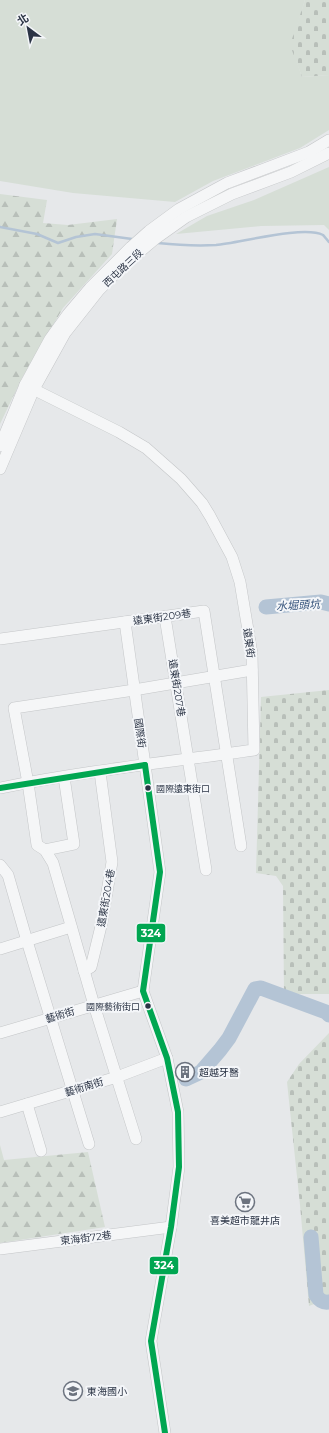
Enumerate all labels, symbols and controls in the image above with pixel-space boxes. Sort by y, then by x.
north arrow [8,8,48,48]
text: 北 [14,11,31,28]
street label: 西屯路三段 [100,246,146,290]
water label: 水堀頭坑 [276,597,322,613]
street label: 遠東街209巷 [132,607,192,627]
street label: 遠東街 [240,627,258,659]
street label: 遠東街207巷 [166,658,188,718]
street label: 國際街 [131,717,149,749]
marker: 國際遠東街口 [143,783,153,793]
place label: 國際遠東街口 [156,783,210,794]
street label: 遠東街204巷 [94,868,118,928]
line badge: 324 [136,923,166,943]
text: 324 [140,926,162,940]
place label: 國際藝術街口 [86,1001,140,1012]
marker: 國際藝術街口 [143,1001,153,1011]
street label: 藝術街 [44,1004,76,1026]
building icon: 超越牙醫 [174,1061,196,1083]
place label: 超越牙醫 [199,1066,239,1079]
street label: 藝術南街 [63,1075,105,1099]
supermarket icon: 喜美超市龍井店 [234,1191,256,1213]
place label: 喜美超市龍井店 [210,1214,280,1227]
street label: 東海街72巷 [60,1228,112,1248]
line badge: 324 [149,1256,179,1275]
text: 324 [153,1258,175,1272]
school or university icon: 東海國小 [62,1380,84,1402]
place label: 東海國小 [87,1385,127,1398]

